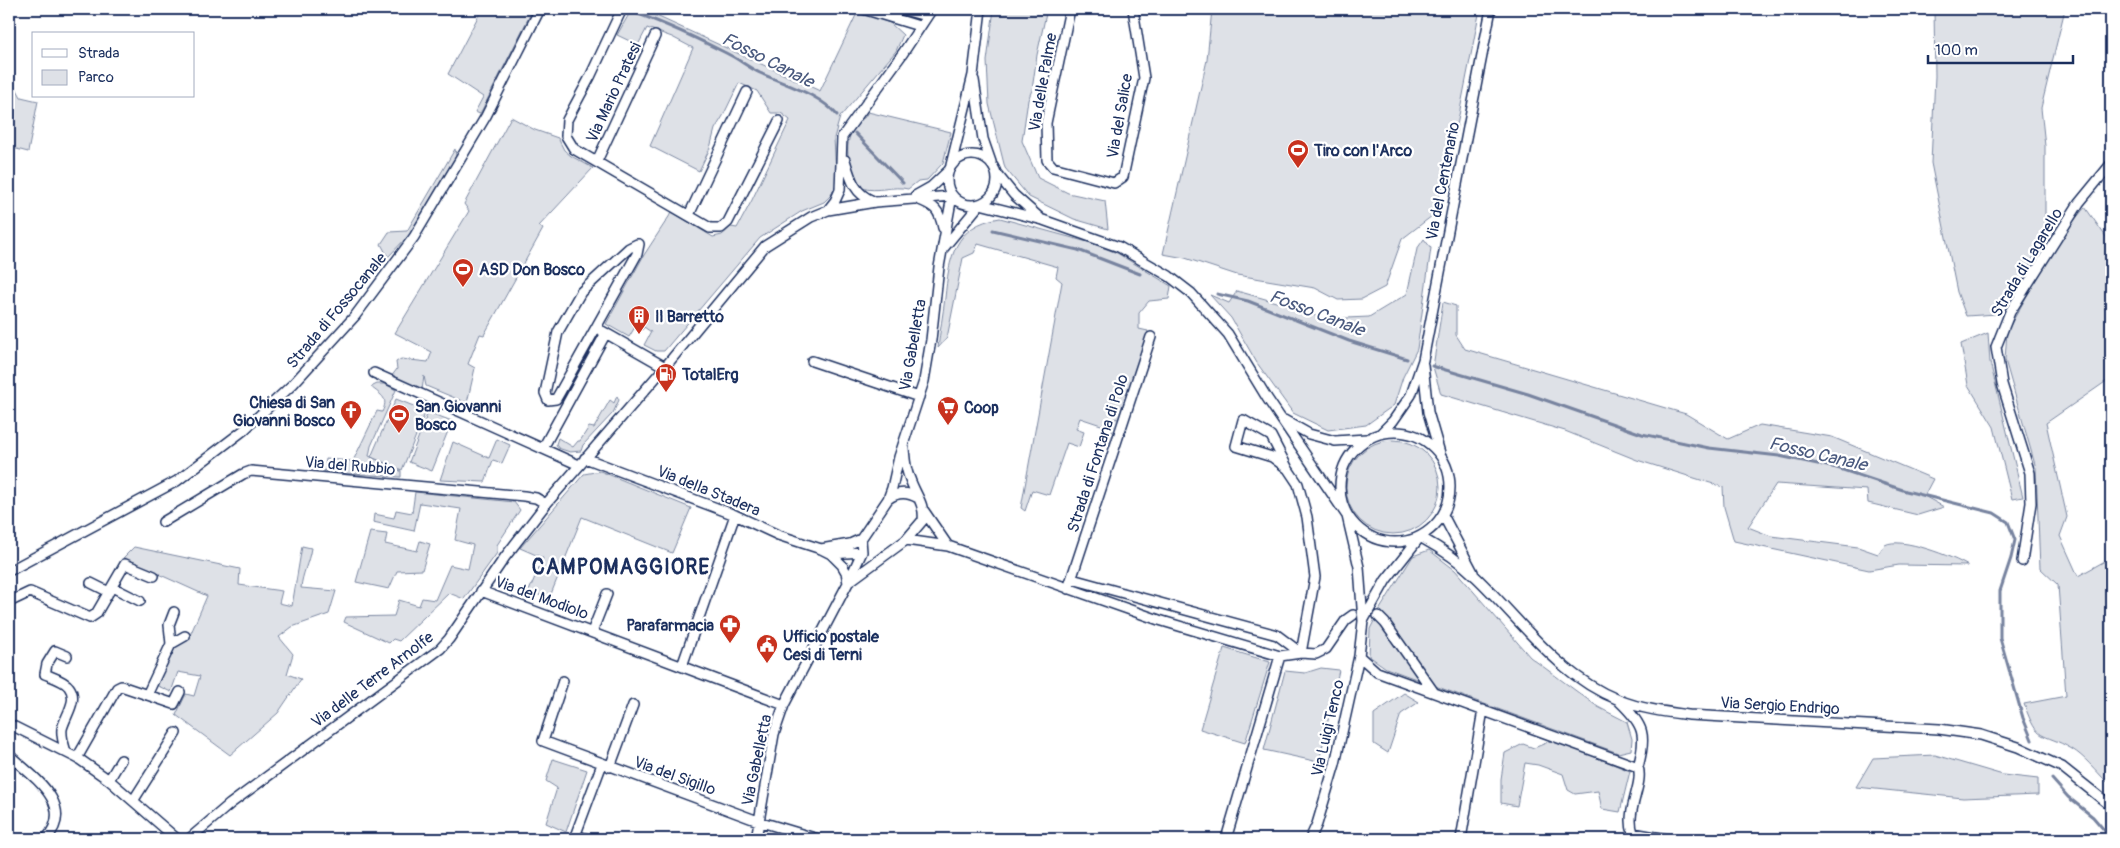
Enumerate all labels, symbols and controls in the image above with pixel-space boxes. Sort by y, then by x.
water label: Fosso Canale [718,28,819,94]
street label: Via delle Palme [1024,31,1062,133]
legend [32,32,195,98]
scale bar [1928,32,2072,64]
street label: Via Mario Pratesi [582,39,646,146]
text: 100 m [1935,41,1978,60]
text: Strada [78,44,119,63]
text: Parco [78,68,114,87]
street label: Via del Salice [1103,72,1137,160]
street label: Via del Centenario [1422,120,1464,242]
sports icon: Tiro con l'Arco [1286,138,1310,169]
place label: Tiro con l'Arco [1313,141,1412,161]
street label: Strada di Lagarello [1987,204,2067,321]
street label: Strada di Fossocanale [282,248,391,373]
sports icon: ASD Don Bosco [451,257,475,288]
place label: ASD Don Bosco [479,260,585,280]
water label: Fosso Canale [1266,285,1370,343]
street label: Via Gabelletta [895,298,931,393]
building icon: Il Barretto [627,304,651,335]
place label: Il Barretto [655,307,724,327]
fuel station icon: TotalErg [654,362,678,393]
place label: TotalErg [681,365,739,385]
street label: Strada di Fontana di Polo [1063,371,1133,535]
place label: Chiesa di San Giovanni Bosco [233,393,335,431]
supermarket icon: Coop [936,395,960,426]
place label: San Giovanni Bosco [415,397,501,435]
place label: Coop [964,398,999,418]
church icon: Chiesa di San Giovanni Bosco [339,399,363,430]
sports icon: San Giovanni Bosco [387,403,411,434]
water label: Fosso Canale [1767,432,1871,477]
street label: Via del Rubbio [304,452,397,480]
street label: Via della Stadera [654,461,763,521]
district label: CAMPOMAGGIORE [532,554,710,581]
street label: Via del Modiolo [492,572,592,624]
pharmacy icon: Parafarmacia [718,613,742,644]
place label: Parafarmacia [626,616,715,636]
street label: Via delle Terre Arnolfe [308,627,438,732]
place label: Ufficio postale Cesi di Terni [783,627,880,665]
public building icon: Ufficio postale Cesi di Terni [755,633,779,664]
street label: Via Luigi Tenco [1307,677,1349,779]
street label: Via Sergio Endrigo [1720,693,1841,719]
street label: Via Gabelletta [738,713,776,808]
street label: Via del Sigillo [631,752,719,800]

